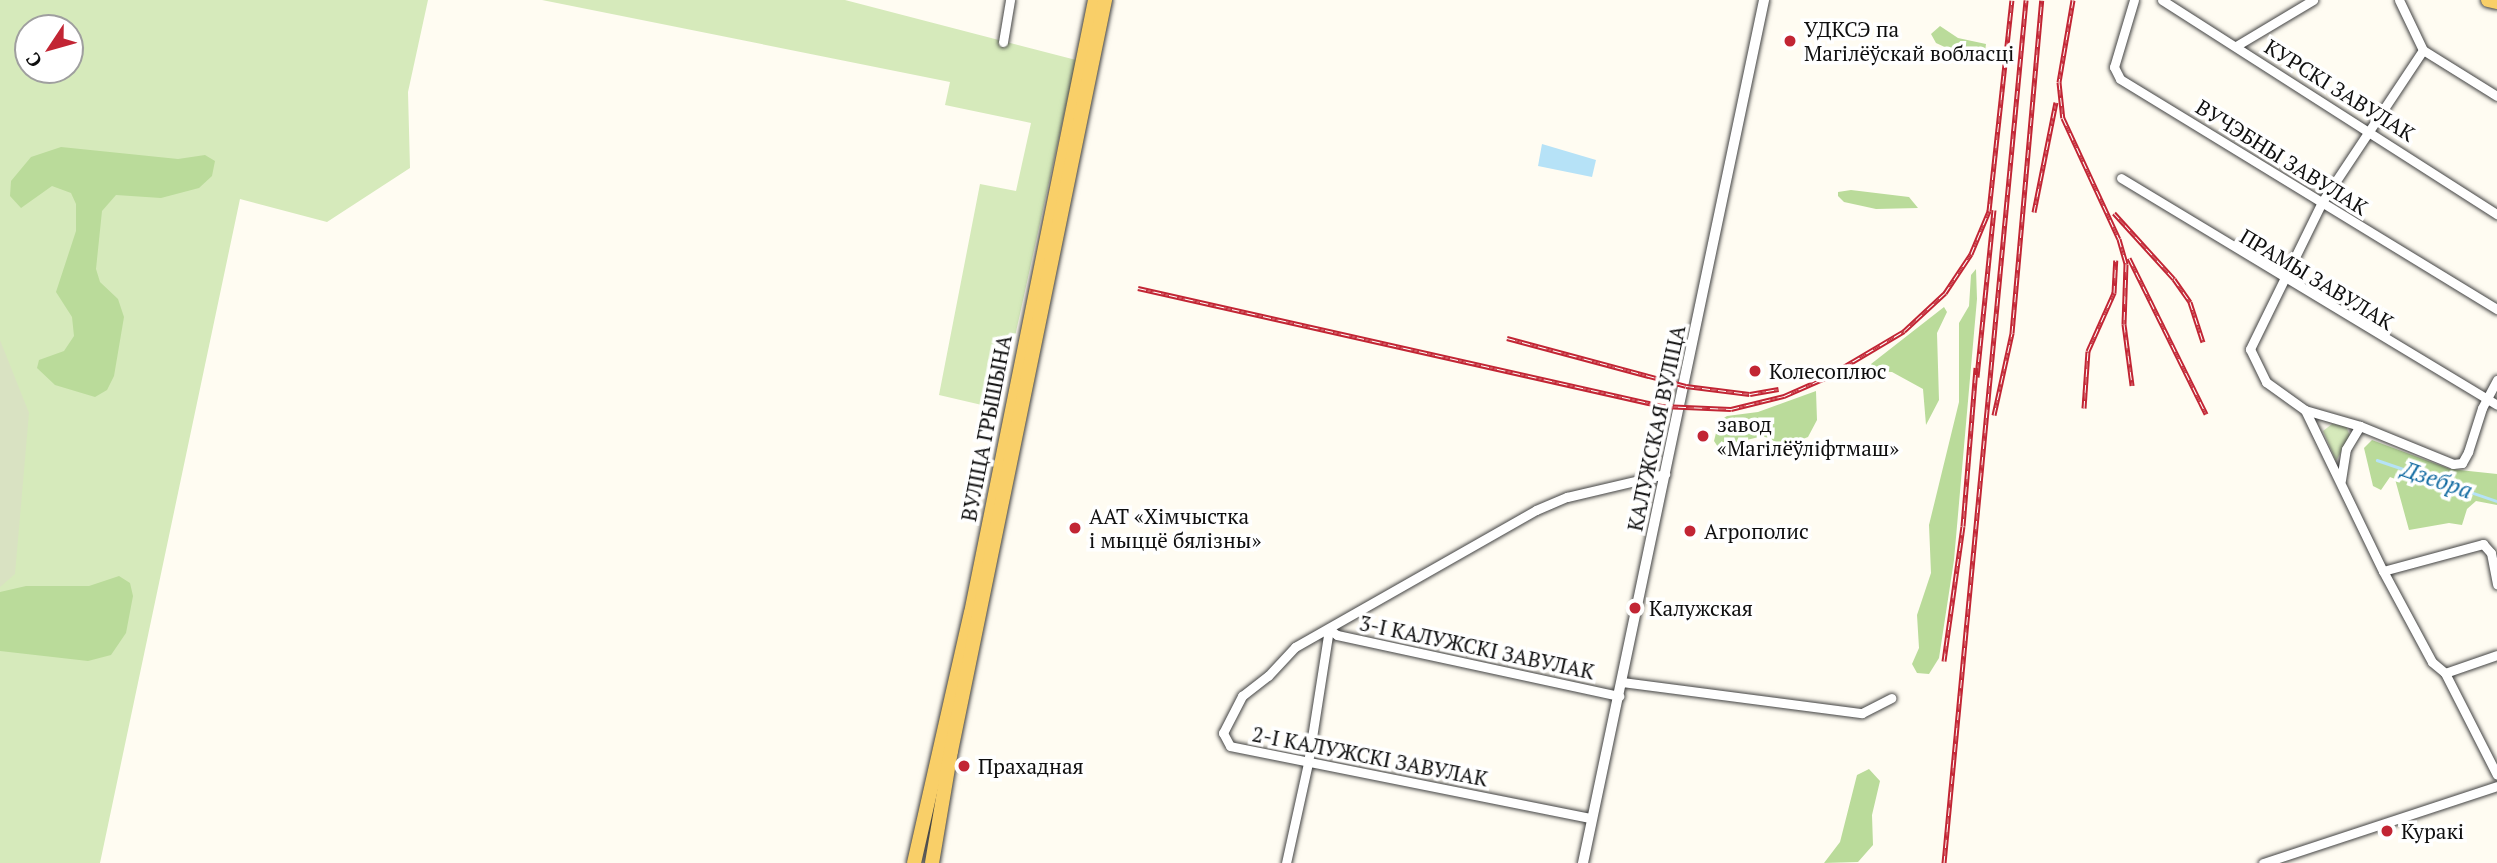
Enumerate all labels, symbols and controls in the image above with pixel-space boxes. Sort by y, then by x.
north arrow [14,14,84,84]
place label: УДКСЭ па Магілёўскай вобласці [1804,16,2014,66]
marker: УДКСЭ па Магілёўскай вобласці [1782,33,1798,49]
street label: КУРСКІ ЗАВУЛАК [2260,34,2420,146]
text: С [19,48,47,73]
street label: ВУЧЭБНЫ ЗАВУЛАК [2191,94,2373,220]
street label: ПРАМЫ ЗАВУЛАК [2235,223,2399,335]
street label: КАЛУЖСКАЯ ВУЛІЦА [1622,323,1690,533]
street label: ВУЛІЦА ГРЫШЫНА [956,332,1016,524]
place label: Колесоплюс [1769,358,1886,384]
marker: Колесоплюс [1747,363,1763,379]
place label: завод «Магілёўліфтмаш» [1717,411,1899,461]
marker: завод «Магілёўліфтмаш» [1695,428,1711,444]
water label: Дзебра [2398,455,2476,505]
place label: ААТ «Хімчыстка і мыццё бялізны» [1089,503,1261,553]
place label: Агрополис [1704,518,1809,544]
marker: ААТ «Хімчыстка і мыццё бялізны» [1067,520,1083,536]
marker: Агрополис [1682,523,1698,539]
place label: Калужская [1649,595,1753,621]
marker: Калужская [1627,600,1643,616]
street label: 3-І КАЛУЖСКІ ЗАВУЛАК [1357,610,1597,684]
street label: 2-І КАЛУЖСКІ ЗАВУЛАК [1250,721,1490,791]
place label: Прахадная [978,753,1084,779]
marker: Прахадная [956,758,972,774]
place label: Куракі [2401,818,2464,844]
marker: Куракі [2379,823,2395,839]

